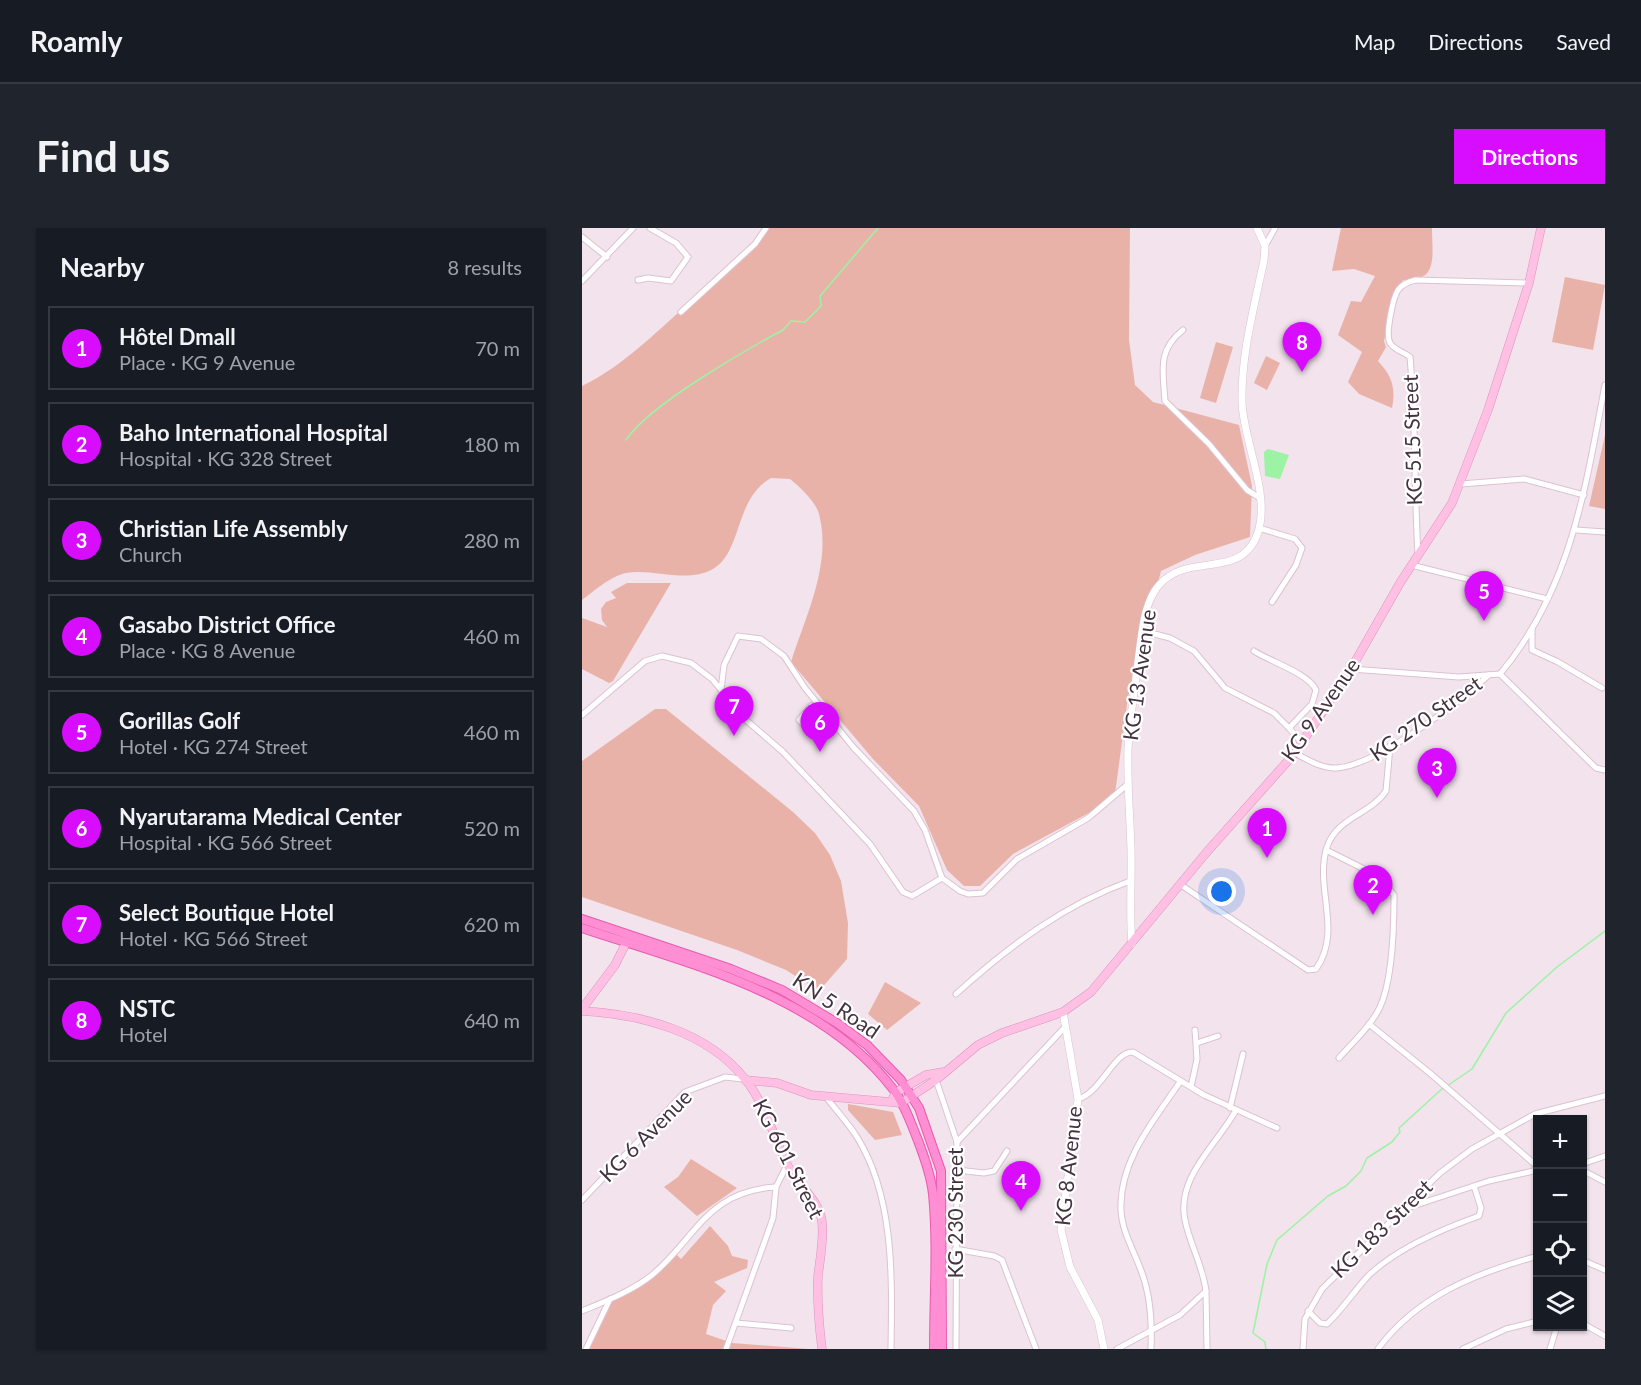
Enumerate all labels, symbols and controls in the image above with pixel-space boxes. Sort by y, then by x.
text: Roamly [30,24,123,58]
text: Map [1354,29,1395,54]
text: Directions [1428,29,1523,54]
text: Saved [1556,29,1611,54]
button: Directions [1454,129,1605,184]
text: Find us [36,131,170,181]
text: Nearby [60,251,145,283]
text: 8 results [447,255,522,279]
pin: 8 [1282,322,1322,372]
text: Hôtel Dmall [119,323,236,350]
text: 1 [76,336,87,360]
text: 70 m [475,336,520,360]
text: Place · KG 9 Avenue [119,350,295,374]
street label: KG 515 Street [1397,374,1426,506]
text: Baho International Hospital [119,419,388,446]
text: 2 [76,432,87,456]
text: 180 m [464,432,520,456]
text: Hospital · KG 328 Street [119,446,332,470]
text: Christian Life Assembly [119,515,348,542]
text: 3 [76,528,87,552]
text: 280 m [464,528,520,552]
text: Church [119,542,182,566]
pin: 5 [1464,572,1504,621]
street label: KG 13 Avenue [1117,608,1160,742]
text: Gasabo District Office [119,611,335,638]
text: 4 [76,624,87,648]
text: 460 m [464,624,520,648]
text: Place · KG 8 Avenue [119,638,295,662]
street label: KG 9 Avenue [1275,653,1364,766]
street label: KG 270 Street [1364,670,1486,766]
pin: 7 [714,686,754,736]
pin: 6 [800,702,840,752]
text: Gorillas Golf [119,707,240,734]
text: 5 [76,720,87,744]
text: 460 m [464,720,520,744]
text: Hotel · KG 274 Street [119,734,308,758]
pin: 3 [1418,748,1456,798]
text: Nyarutarama Medical Center [119,803,402,830]
pin: 1 [1248,808,1286,858]
text: 6 [76,816,87,840]
text: 520 m [464,816,520,840]
text: Hospital · KG 566 Street [119,830,332,854]
pin: 2 [1354,866,1392,915]
your location [1207,877,1236,906]
text: Select Boutique Hotel [119,899,334,926]
text: 7 [76,912,87,936]
text: 620 m [464,912,520,936]
text: Hotel · KG 566 Street [119,926,308,950]
street label: KN 5 Road [789,967,885,1043]
text: NSTC [119,995,175,1022]
text: 8 [76,1008,87,1032]
text: 640 m [464,1008,520,1032]
text: Hotel [119,1022,168,1046]
street label: KG 6 Avenue [594,1084,696,1186]
street label: KG 601 Street [748,1094,830,1223]
street label: KG 8 Avenue [1049,1105,1086,1227]
map controls [1533,1115,1587,1331]
button: + [1533,1115,1587,1169]
street label: KG 230 Street [942,1147,967,1278]
pin: 4 [1002,1162,1040,1211]
button: − [1533,1169,1587,1223]
street label: KG 183 Street [1325,1173,1437,1282]
button: locate [1533,1223,1587,1277]
button: layers [1533,1277,1587,1331]

